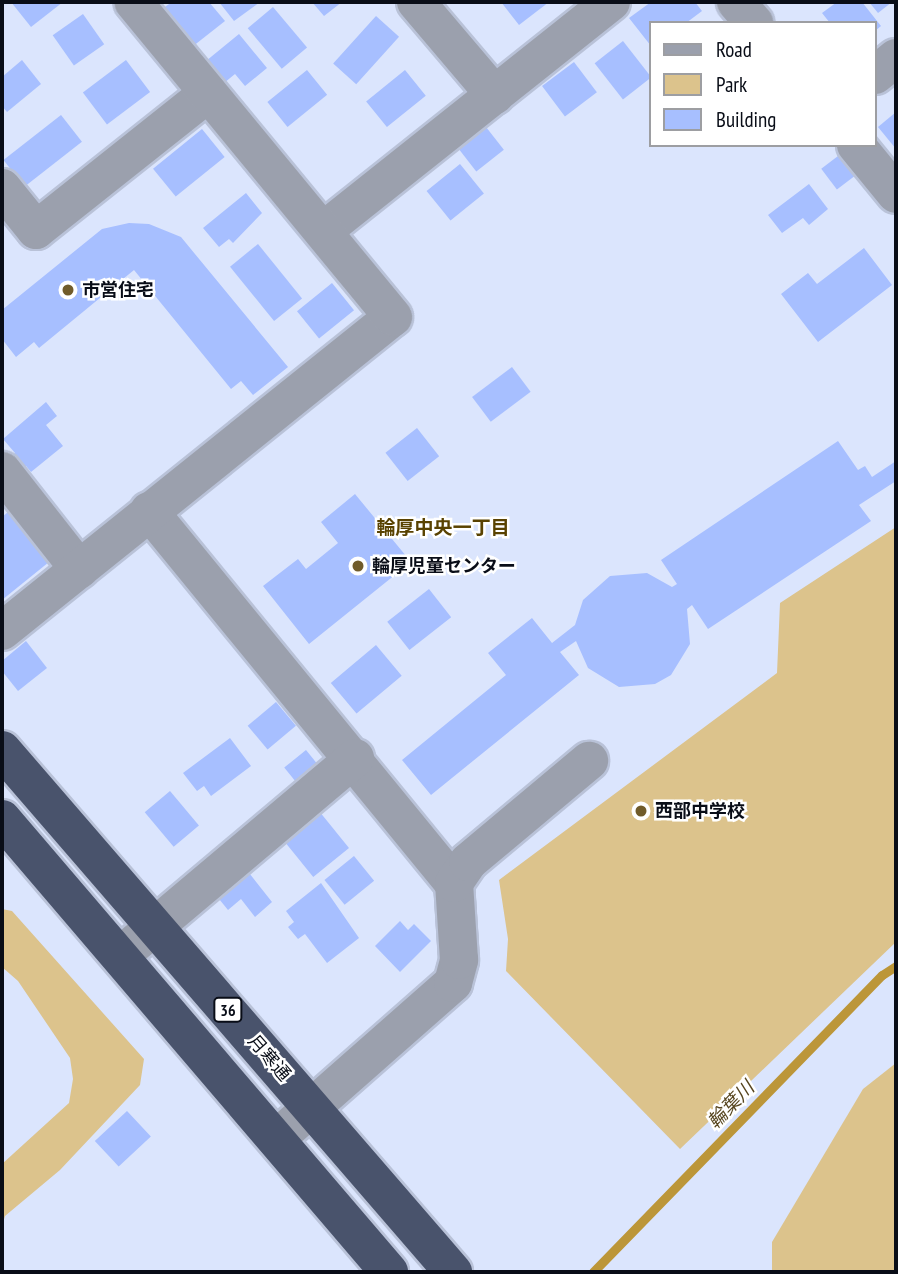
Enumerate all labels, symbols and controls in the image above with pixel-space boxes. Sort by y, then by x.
legend [650,21,877,147]
text: Road [716,36,752,63]
text: Park [716,71,747,98]
text: Building [716,106,776,133]
place label: 市営住宅 [82,279,154,301]
marker: 市営住宅 [60,282,76,298]
district label: 輪厚中央一丁目 [377,517,509,539]
place label: 輪厚児童センター [372,555,516,577]
marker: 輪厚児童センター [350,558,366,574]
place label: 西部中学校 [655,800,745,822]
marker: 西部中学校 [633,803,649,819]
road number: 36 [212,998,244,1022]
street label: 月寒通 [243,1031,295,1085]
water label: 輪葉川 [703,1077,759,1133]

